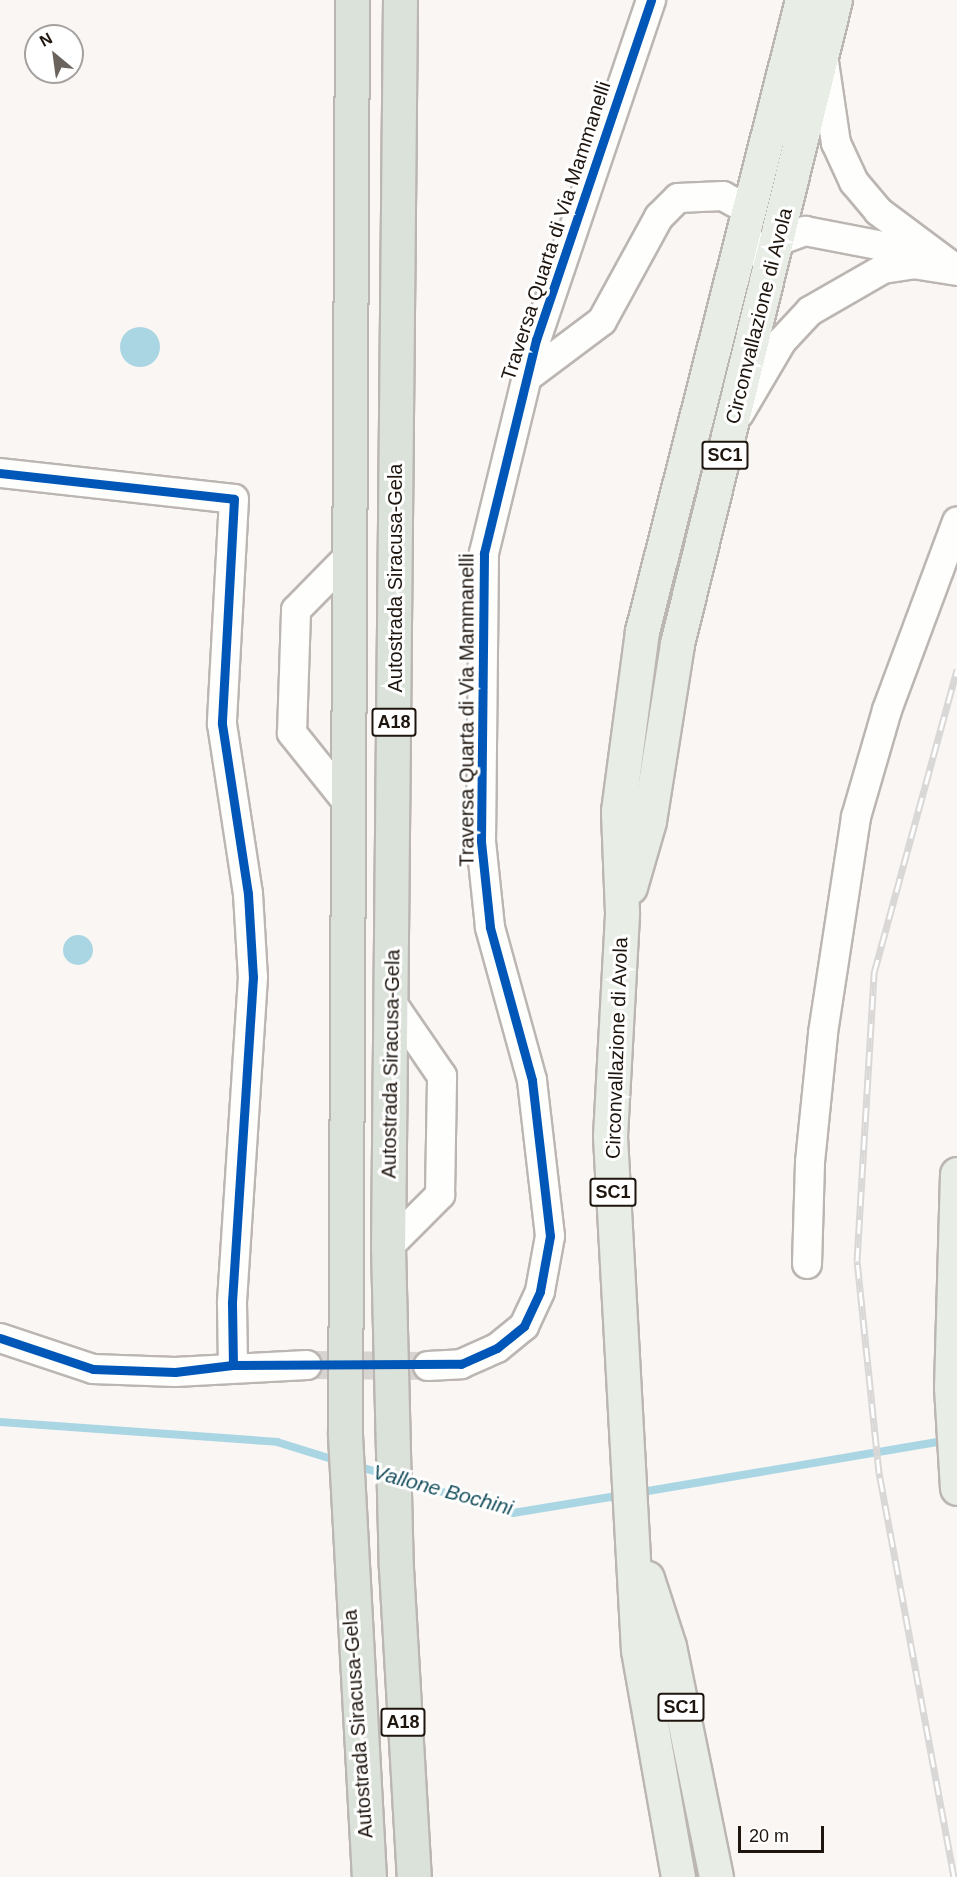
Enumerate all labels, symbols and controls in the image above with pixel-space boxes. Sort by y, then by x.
north arrow [24,24,84,84]
text: N [37,29,55,50]
street label: Traversa Quarta di Via Mammanelli [496,78,616,384]
street label: Circonvallazione di Avola [720,205,798,427]
road number: SC1 [701,440,749,470]
street label: Autostrada Siracusa-Gela [383,463,407,693]
street label: Traversa Quarta di Via Mammanelli [455,553,479,867]
road number: A18 [370,707,418,737]
street label: Circonvallazione di Avola [601,936,633,1160]
street label: Autostrada Siracusa-Gela [377,949,405,1179]
road number: SC1 [589,1177,637,1207]
water label: Vallone Bochini [370,1459,516,1521]
street label: Autostrada Siracusa-Gela [338,1609,378,1839]
road number: SC1 [657,1692,705,1722]
road number: A18 [379,1707,427,1737]
scale bar [741,1814,826,1852]
text: 20 m [749,1826,789,1846]

